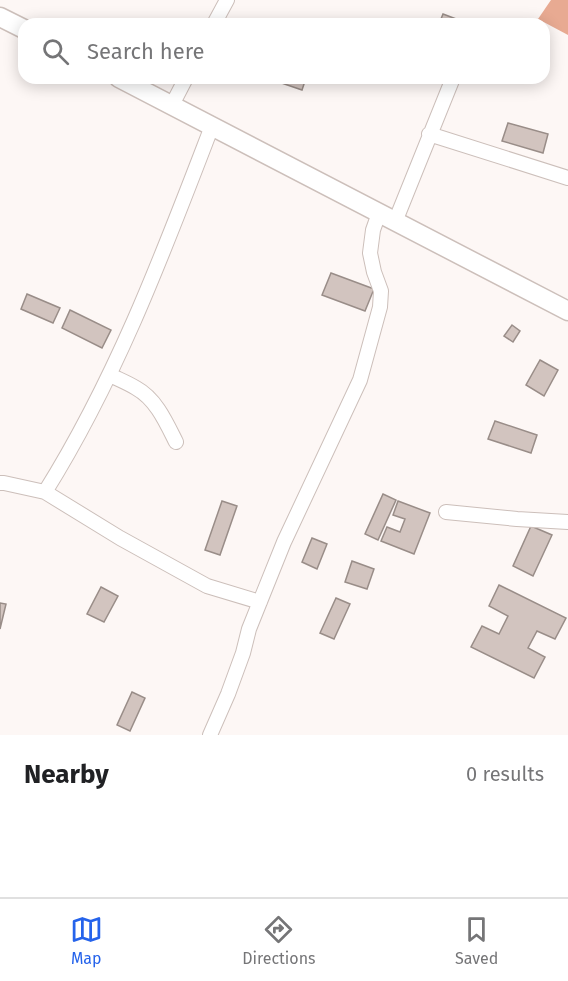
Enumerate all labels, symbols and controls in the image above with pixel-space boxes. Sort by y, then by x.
search box [18,18,550,84]
icon: search [39,35,72,68]
text: Search here [87,38,205,65]
text: Nearby [24,759,109,790]
text: 0 results [466,762,544,786]
tab: Map [70,913,103,968]
tab: Directions [242,913,316,968]
tab: Saved [455,913,498,968]

